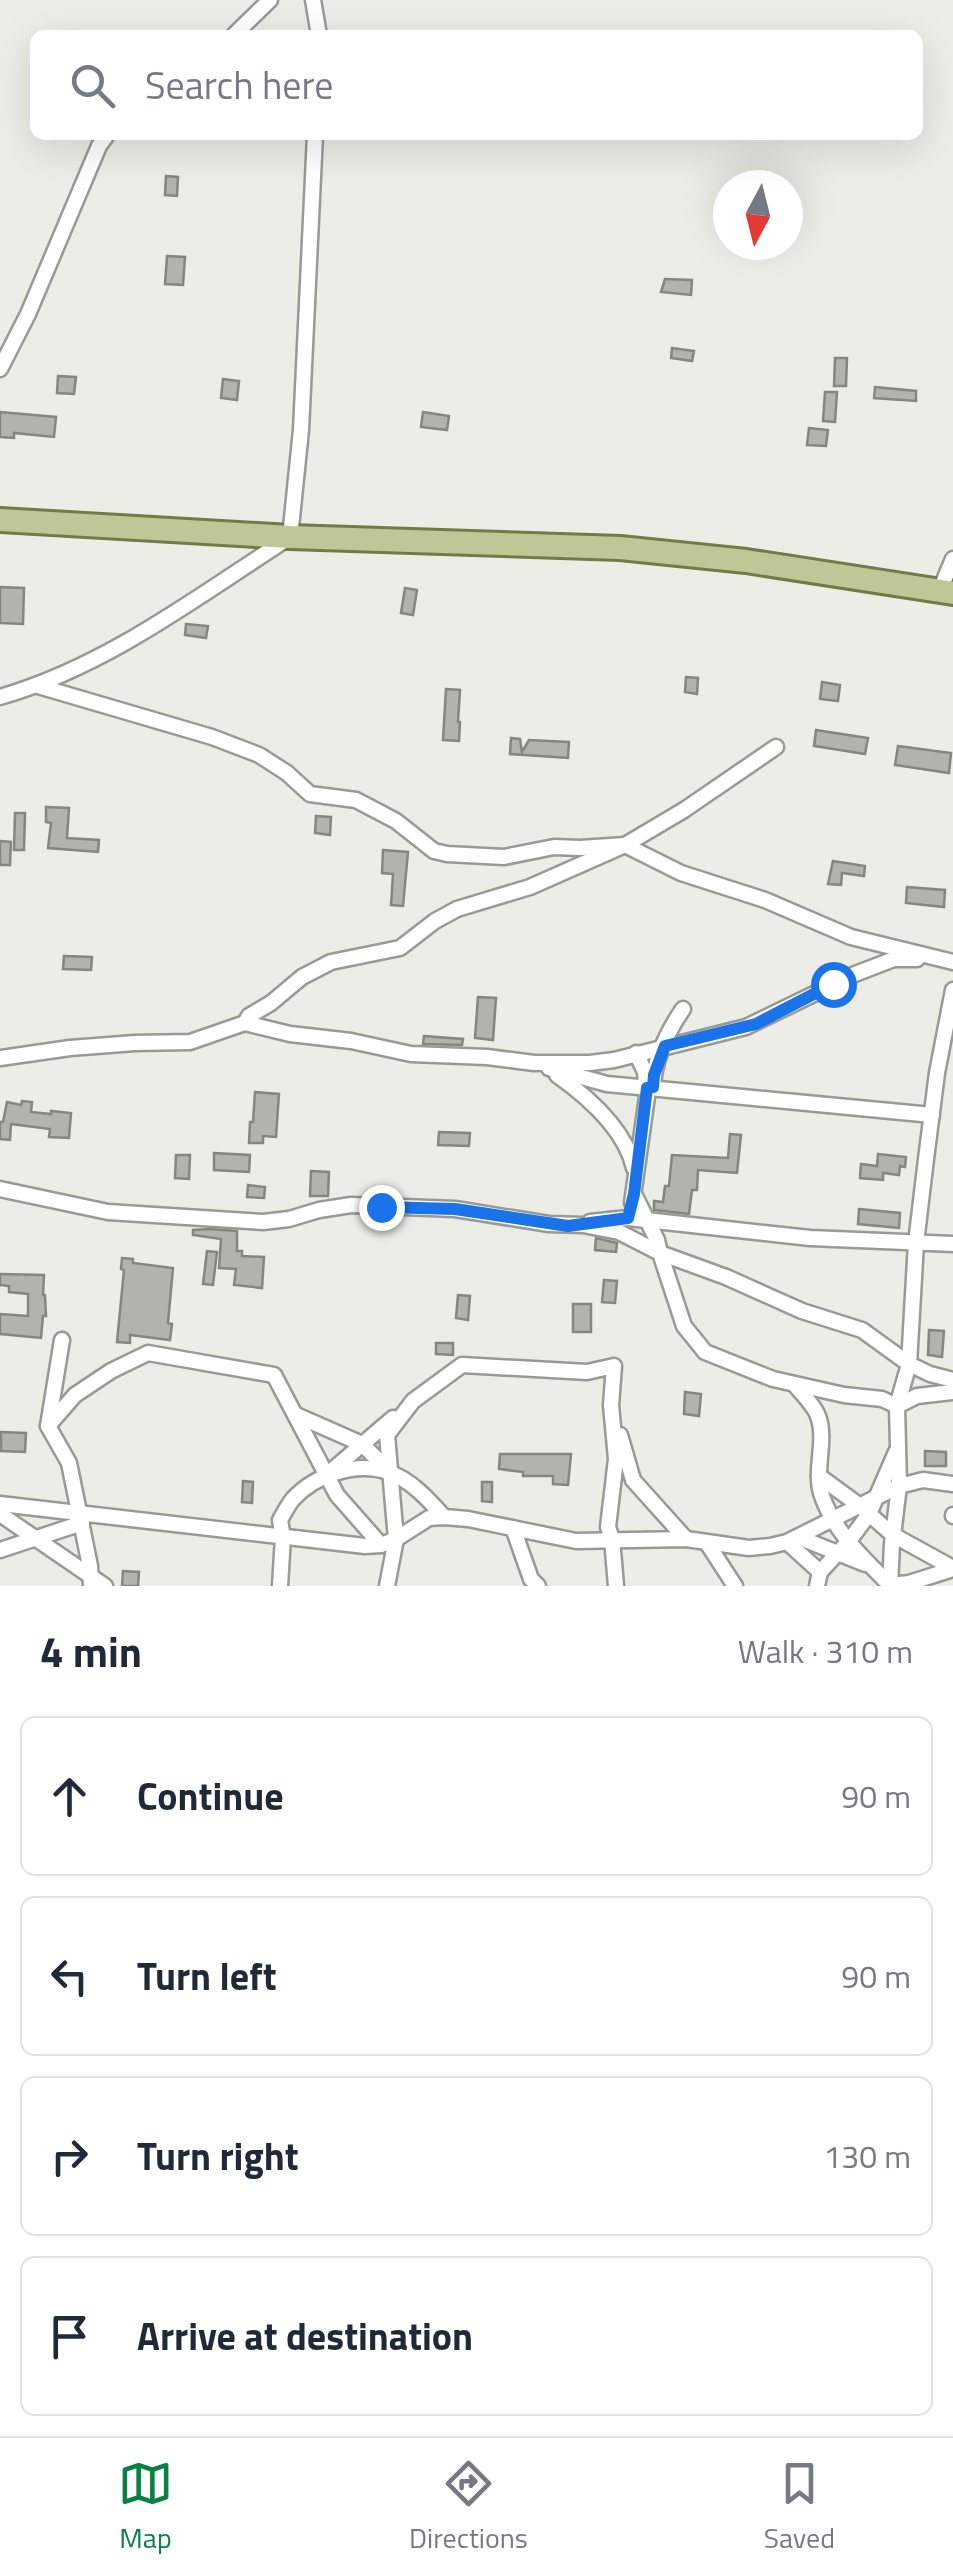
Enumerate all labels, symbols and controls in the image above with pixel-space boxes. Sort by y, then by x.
search box [30,30,923,140]
text: Search here [145,56,333,114]
icon: search [65,58,120,113]
north arrow [713,170,803,260]
route start [811,962,857,1008]
route end [359,1185,405,1231]
text: 4 min [40,1619,142,1683]
text: Walk · 310 m [738,1627,913,1675]
text: Continue [137,1767,284,1825]
icon: ahead [42,1769,97,1824]
text: 90 m [841,1772,911,1820]
text: Turn left [137,1947,277,2005]
icon: left [42,1949,97,2004]
text: 90 m [841,1952,911,2000]
text: Turn right [137,2127,299,2185]
icon: right [42,2129,97,2184]
text: 130 m [823,2132,911,2180]
text: Arrive at destination [137,2307,473,2365]
icon: arrive [42,2309,97,2364]
tab: Map [118,2456,173,2559]
tab: Directions [409,2456,528,2559]
tab: Saved [764,2456,835,2559]

